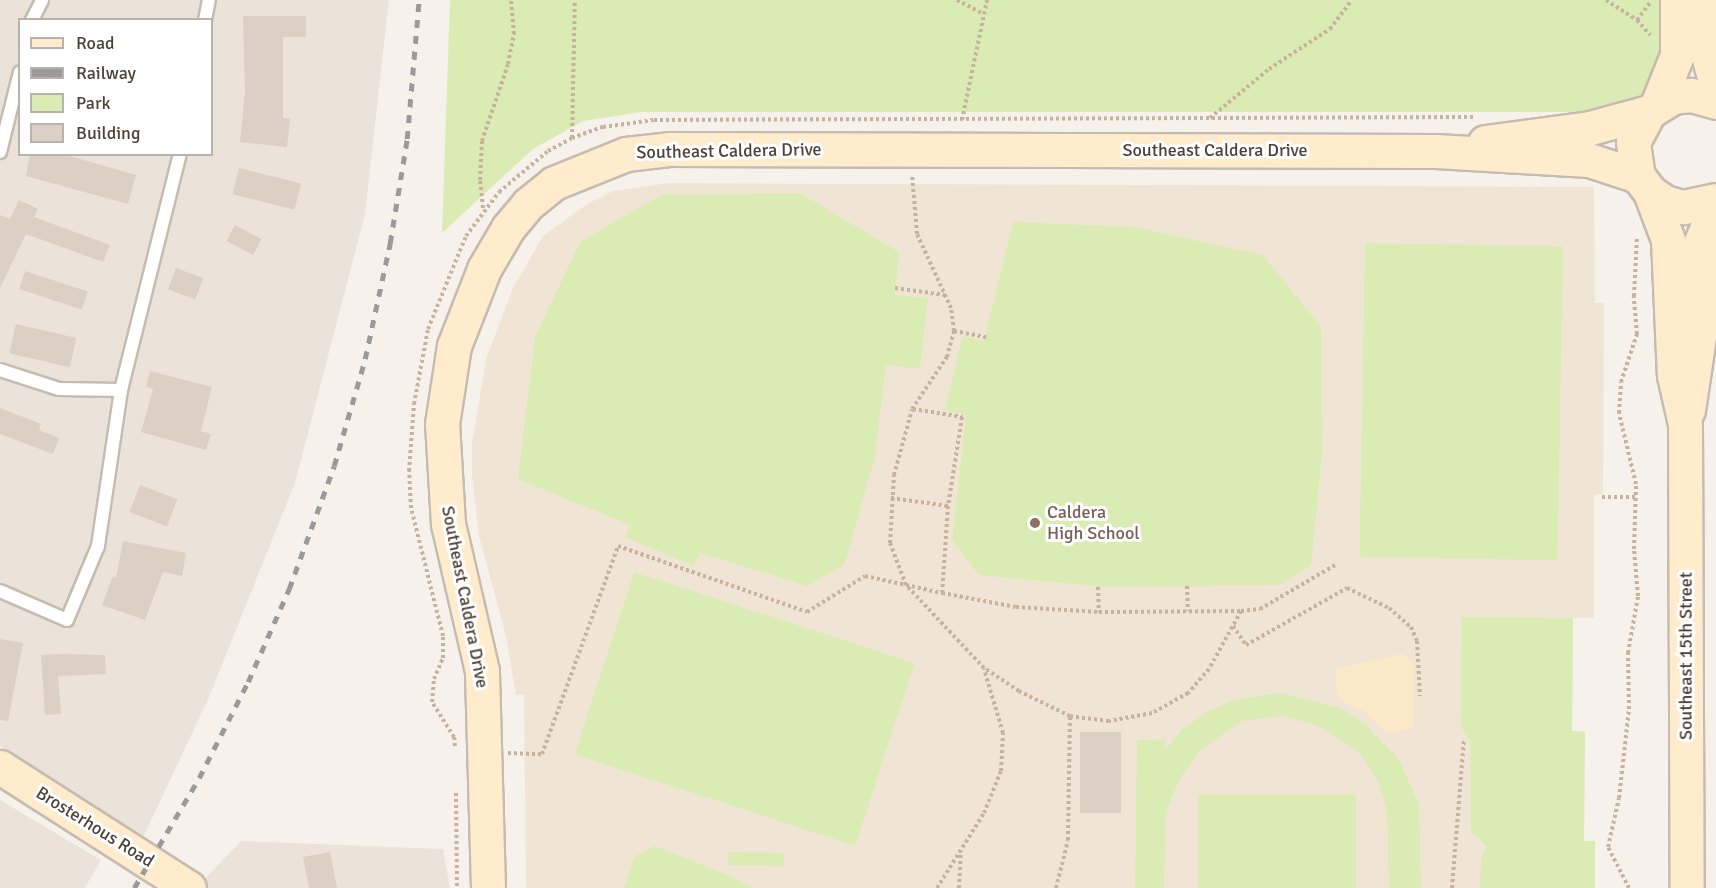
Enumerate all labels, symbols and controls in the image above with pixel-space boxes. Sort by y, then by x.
legend [18,18,213,156]
text: Road [76,32,115,54]
text: Railway [76,62,136,84]
text: Park [76,92,111,114]
text: Building [76,122,140,144]
street label: Southeast Caldera Drive [636,139,822,163]
street label: Southeast Caldera Drive [1122,139,1308,161]
place label: Caldera High School [1047,502,1140,544]
street label: Southeast Caldera Drive [437,504,493,690]
marker: Caldera High School [1028,516,1042,530]
street label: Southeast 15th Street [1675,572,1697,740]
street label: Brosterhous Road [32,782,158,872]

